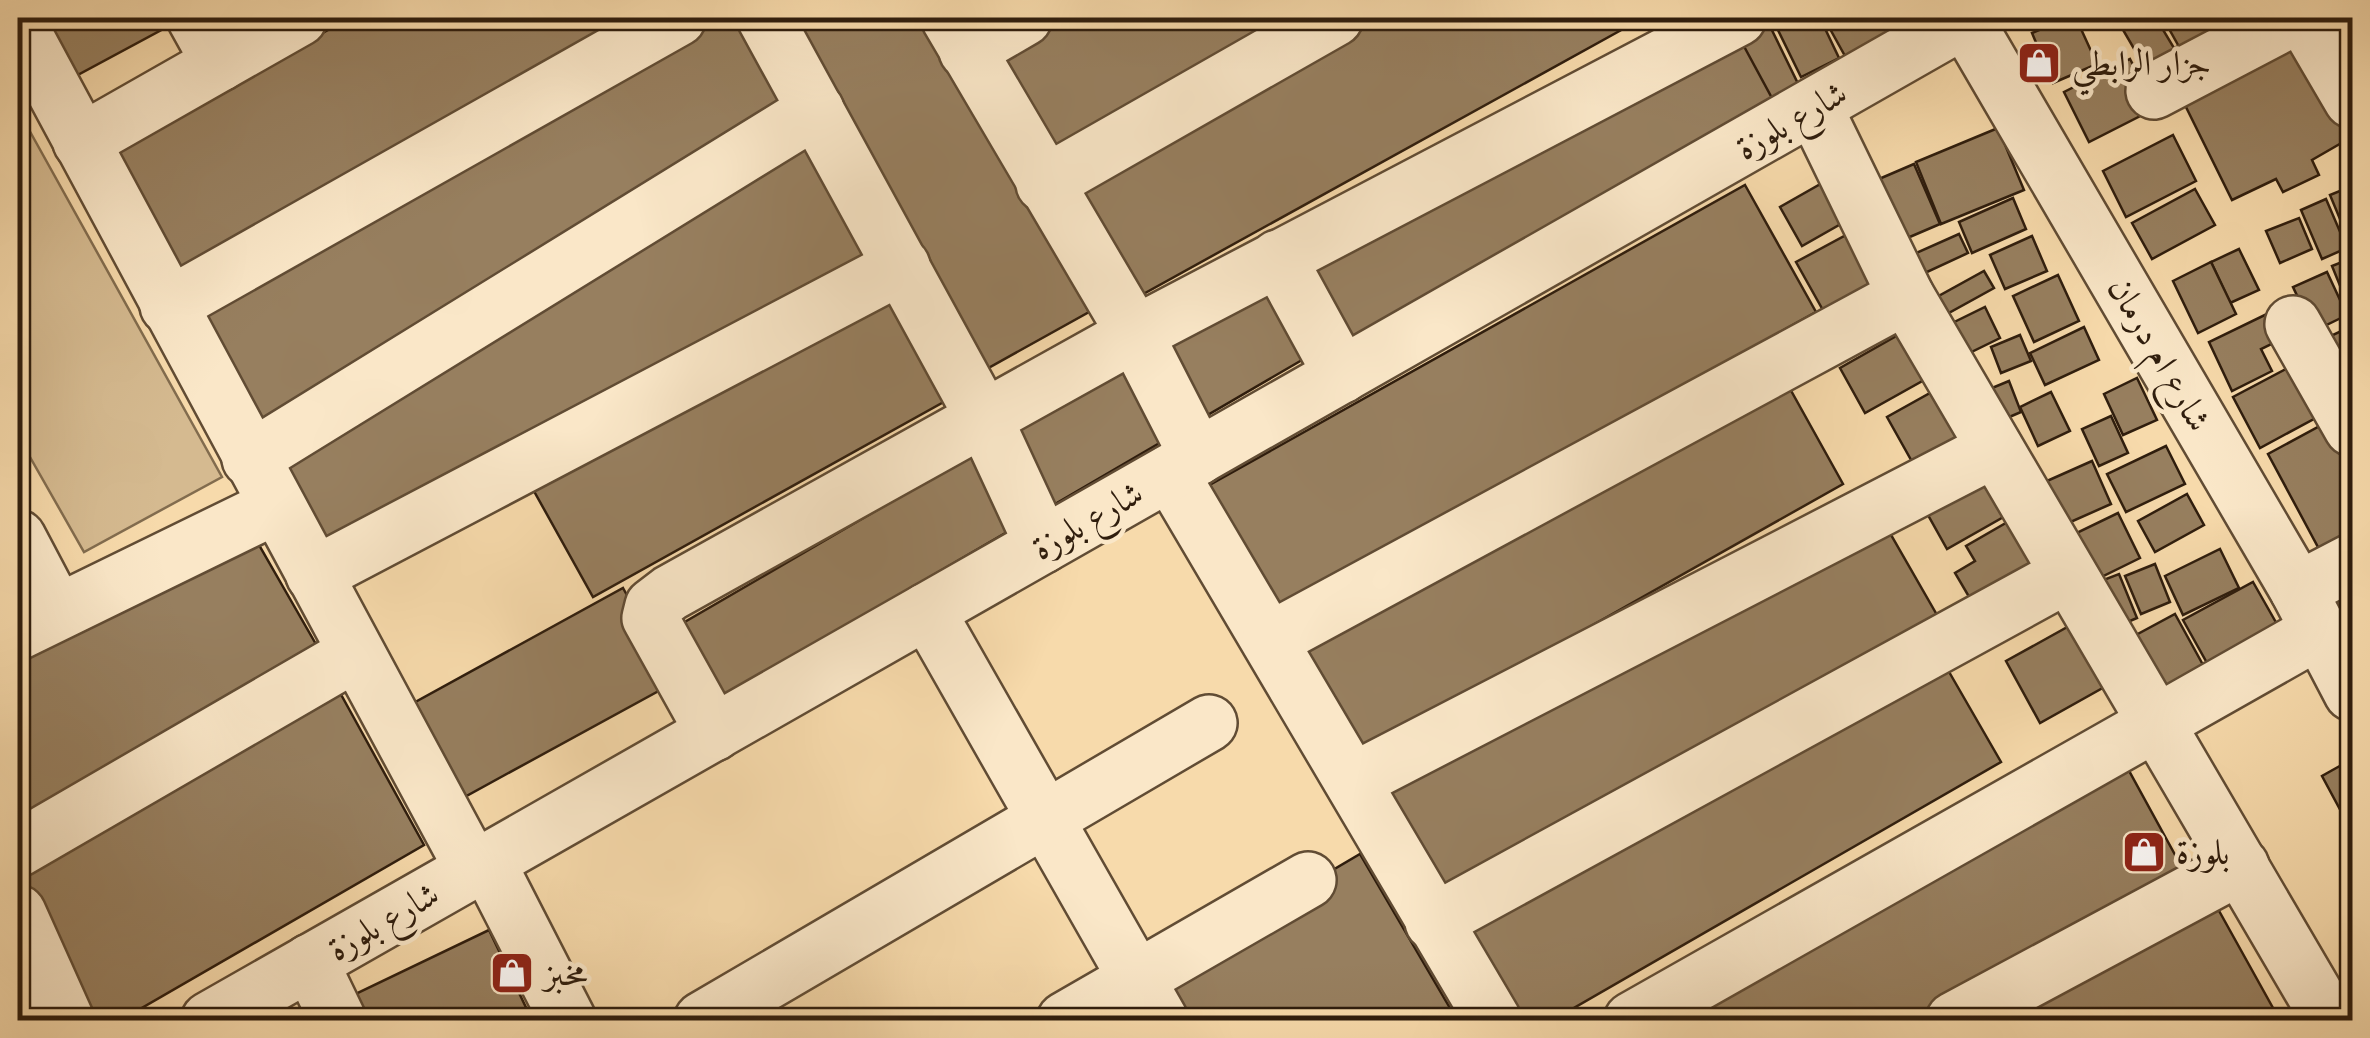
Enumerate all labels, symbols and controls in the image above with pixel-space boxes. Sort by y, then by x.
shop icon: جزار الرابطي [2016,40,2062,86]
place label: جزار الرابطي [2072,42,2211,96]
street label: شارع بلوزة [1728,71,1858,176]
street label: شارع ام درمان [2090,270,2221,443]
street label: شارع بلوزة [1024,471,1154,576]
shop icon: بلوزة [2121,829,2167,875]
place label: بلوزة [2176,831,2230,874]
street label: شارع بلوزة [320,872,450,977]
shop icon: مخبز [489,950,535,996]
place label: مخبز [541,952,588,995]

